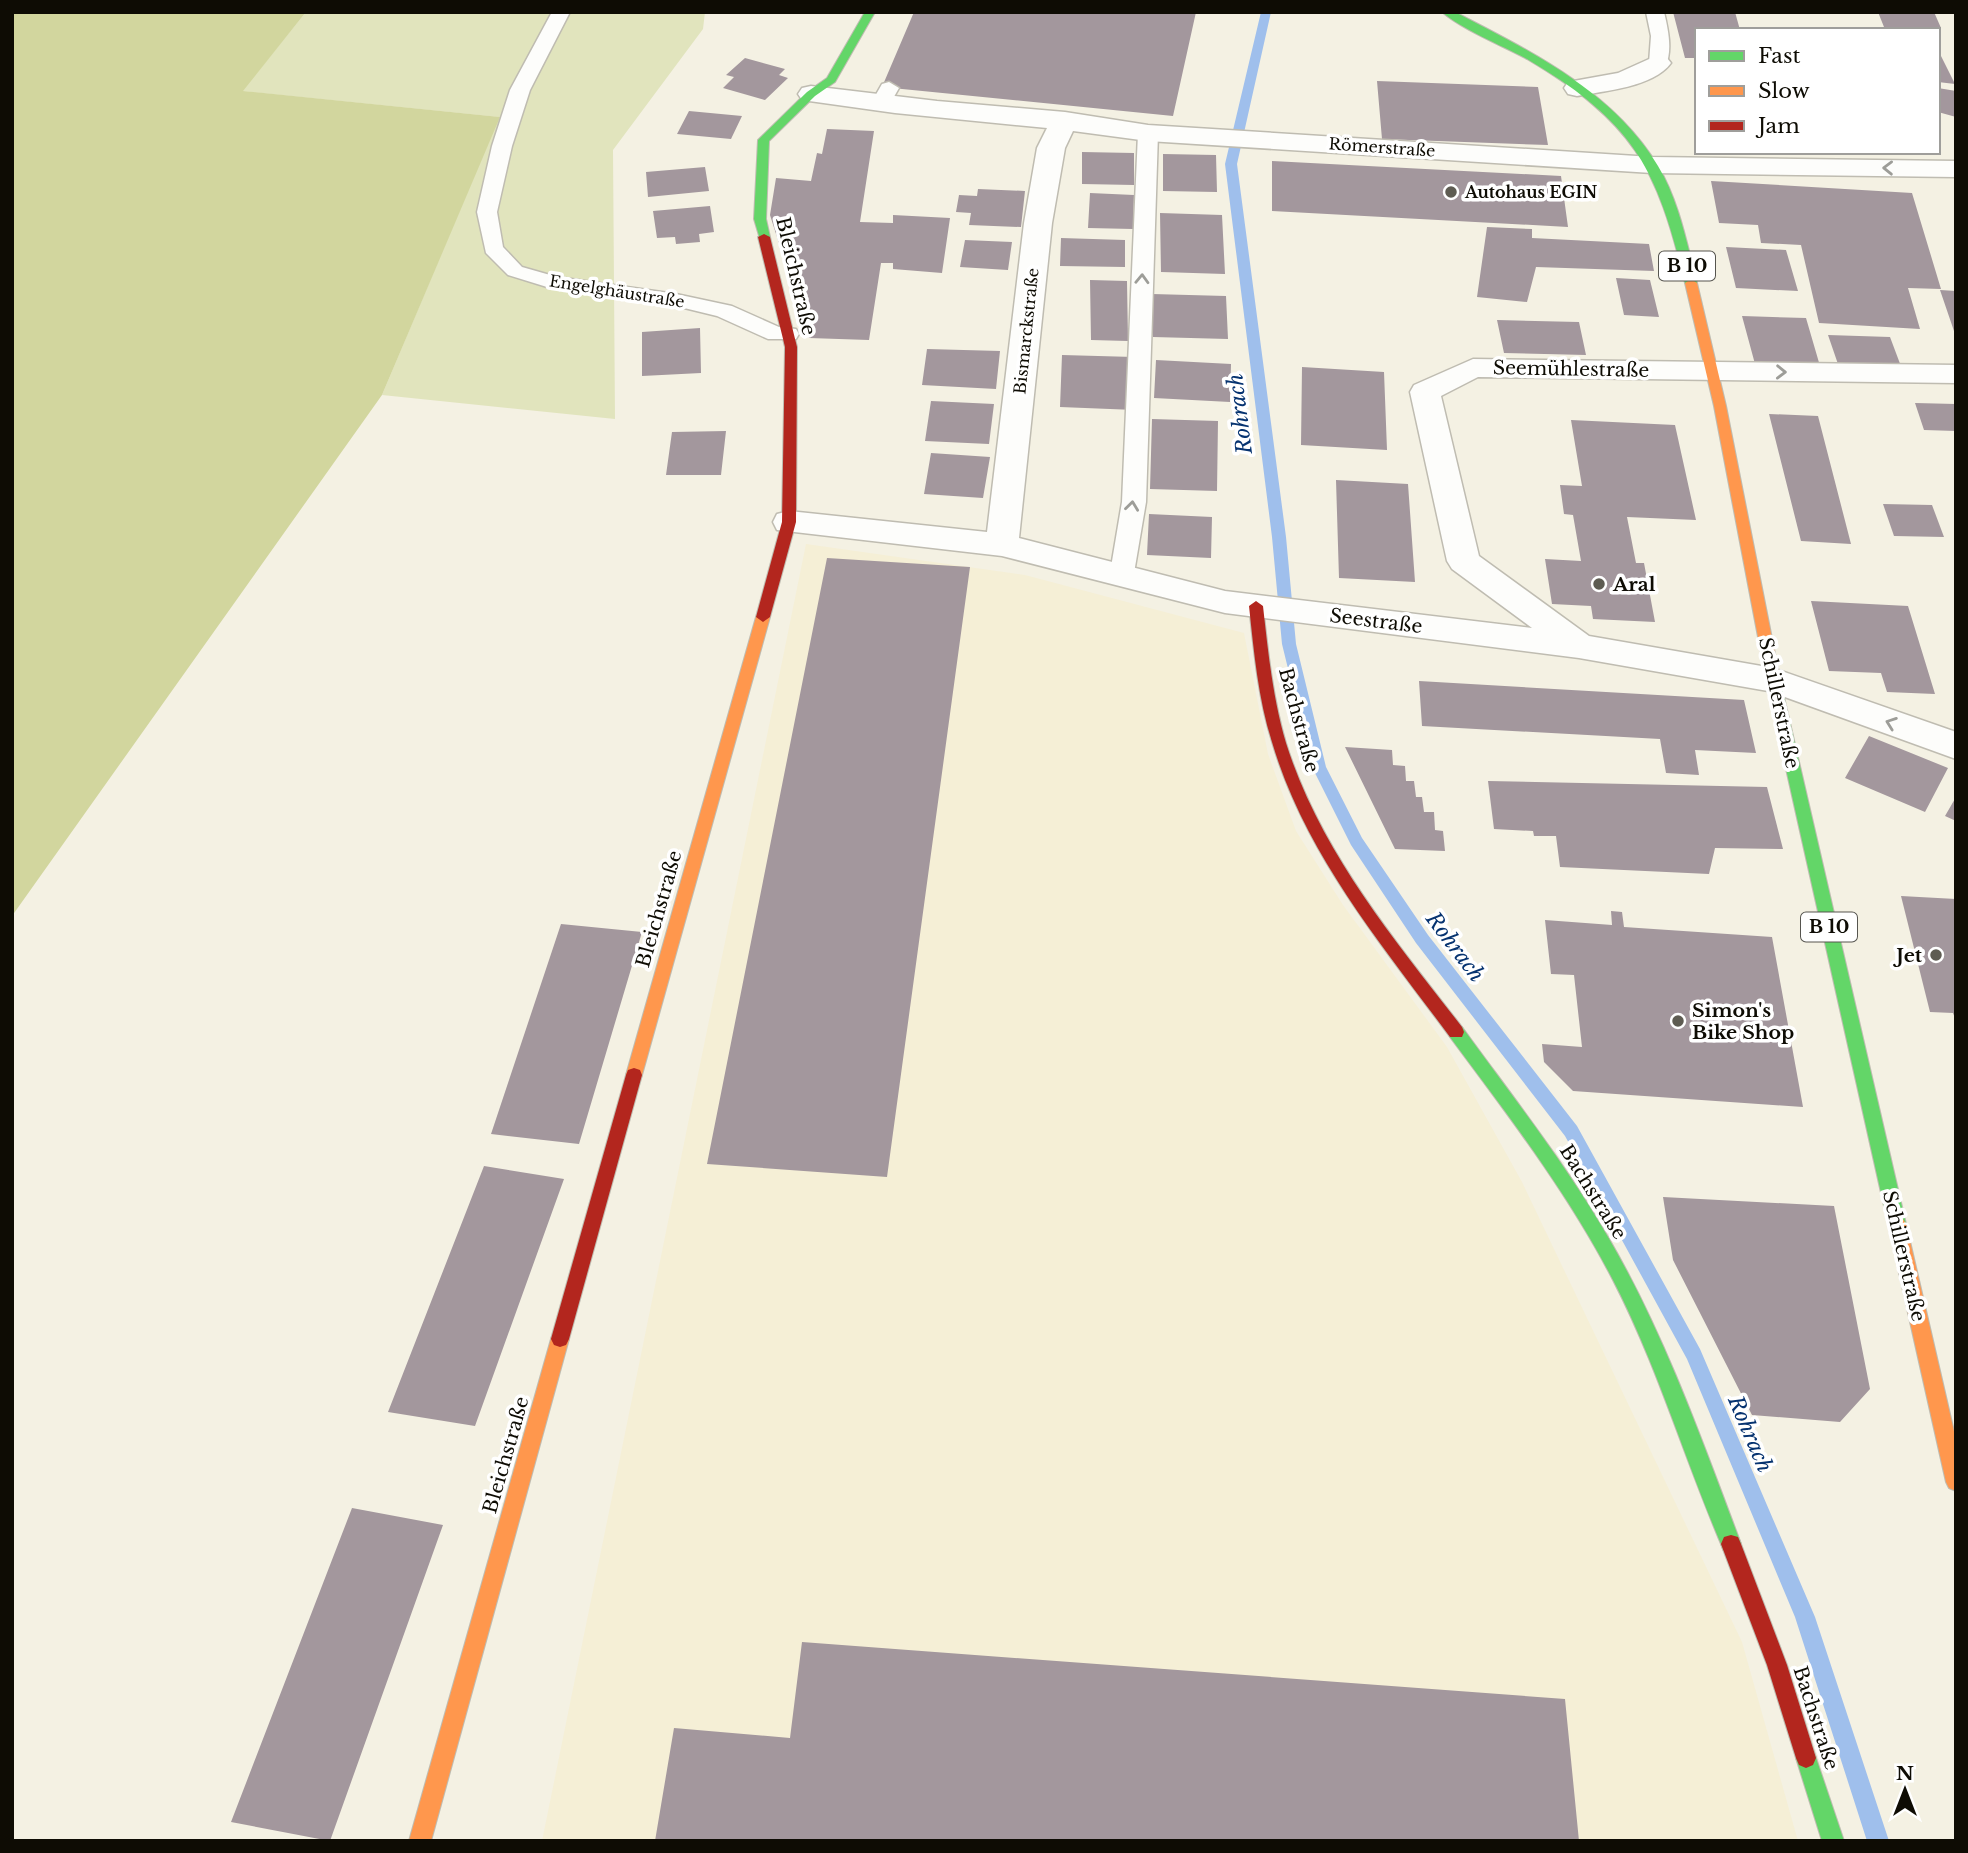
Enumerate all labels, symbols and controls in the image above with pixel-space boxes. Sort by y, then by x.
legend [1695,28,1940,154]
text: Fast [1758,43,1800,69]
text: Slow [1758,78,1810,104]
text: Jam [1755,113,1800,139]
street label: Römerstraße [1328,133,1436,161]
one-way arrow [1882,160,1892,176]
place label: Autohaus EGIN [1464,182,1597,202]
marker: Autohaus EGIN [1443,184,1459,200]
street label: Bleichstraße [771,215,821,337]
road number: B 10 [1659,252,1715,280]
street label: Bismarckstraße [1009,267,1043,395]
street label: Engelghäustraße [548,270,686,312]
one-way arrow [1135,273,1150,284]
street label: Seemühlestraße [1493,356,1649,382]
one-way arrow [1776,364,1787,379]
water label: Rohrach [1222,372,1258,457]
one-way arrow [1125,500,1140,512]
place label: Aral [1612,573,1656,596]
marker: Aral [1591,576,1607,592]
street label: Seestraße [1328,604,1424,638]
street label: Schillerstraße [1754,635,1804,771]
street label: Bachstraße [1274,665,1324,775]
one-way arrow [1886,717,1898,731]
street label: Bleichstraße [631,848,687,970]
water label: Rohrach [1420,906,1490,987]
road number: B 10 [1801,912,1857,942]
place label: Jet [1892,944,1923,967]
marker: Jet [1928,947,1944,963]
place label: Simon's Bike Shop [1692,999,1794,1044]
marker: Simon's Bike Shop [1670,1013,1686,1029]
street label: Bachstraße [1555,1140,1631,1244]
street label: Schillerstraße [1878,1188,1930,1324]
water label: Rohrach [1722,1391,1778,1476]
street label: Bleichstraße [478,1394,534,1516]
street label: Bachstraße [1788,1663,1844,1773]
north arrow [1870,1755,1940,1825]
text: N [1896,1762,1914,1785]

